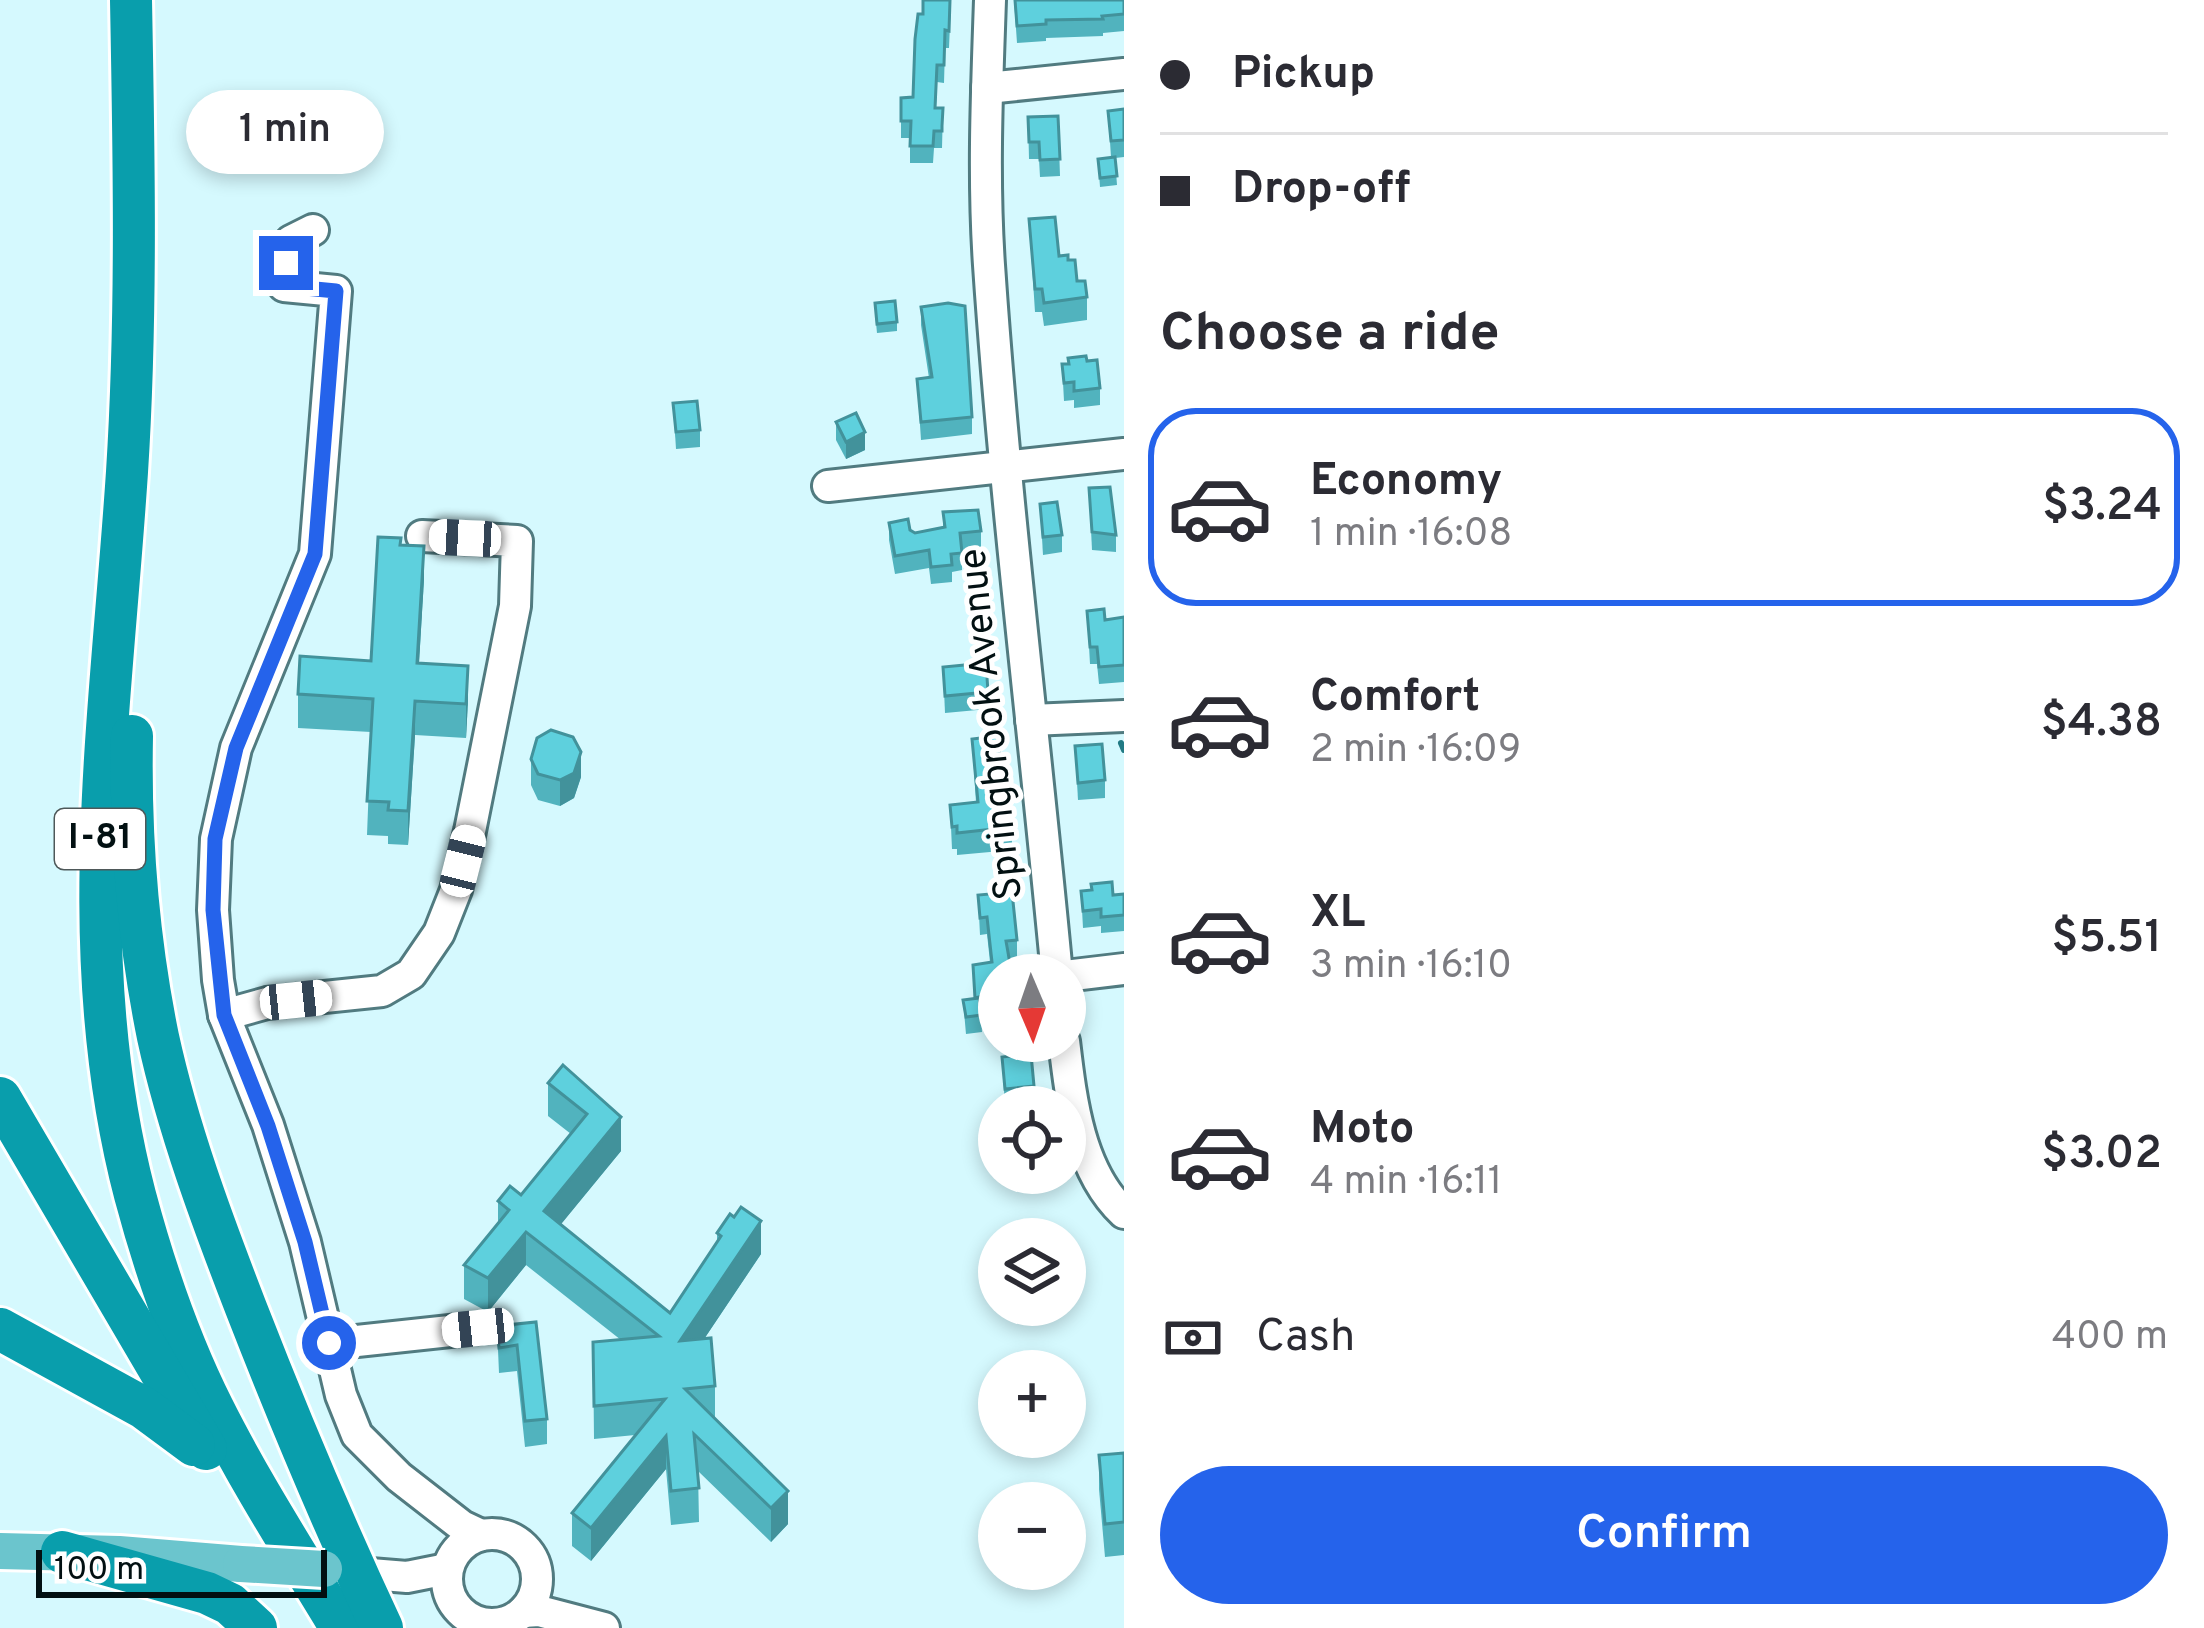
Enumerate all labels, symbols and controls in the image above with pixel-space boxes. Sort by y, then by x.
text: Pickup [1232,47,1375,104]
callout: 1 min [187,89,385,173]
text: 1 min [239,107,331,156]
text: Drop-off [1232,162,1411,219]
route end [259,236,313,290]
text: Choose a ride [1160,301,1500,370]
icon: car [1166,453,1274,561]
text: Economy [1310,454,1502,511]
text: $3.24 [2042,479,2162,536]
text: 1 min · 16:08 [1310,511,1512,560]
car [428,518,502,558]
street label: Springbrook Avenue [950,546,1036,902]
icon: car [1166,669,1274,777]
text: Comfort [1310,670,1480,727]
text: $4.38 [2041,695,2162,752]
text: 2 min · 16:09 [1310,727,1521,776]
road number: I-81 [55,809,145,869]
car [437,822,489,900]
icon: car [1166,885,1274,993]
text: XL [1310,886,1365,943]
text: $5.51 [2052,911,2162,968]
text: 3 min · 16:10 [1310,943,1512,992]
north arrow [978,954,1086,1062]
map controls [978,954,1086,1590]
car [258,978,334,1022]
button: locate [978,1086,1086,1194]
icon: car [1166,1101,1274,1209]
text: Moto [1310,1102,1414,1159]
text: $3.02 [2041,1127,2162,1184]
text: 4 min · 16:11 [1310,1159,1502,1208]
button: layers [978,1218,1086,1326]
icon: cash [1160,1305,1226,1371]
car [440,1306,516,1350]
text: Cash [1256,1310,1355,1367]
text: 400 m [2052,1314,2168,1363]
route start [302,1316,356,1370]
button: + [978,1350,1086,1458]
button: Confirm [1160,1466,2168,1604]
button: − [978,1482,1086,1590]
scale bar [36,1544,327,1597]
text: 100 m [54,1550,144,1592]

